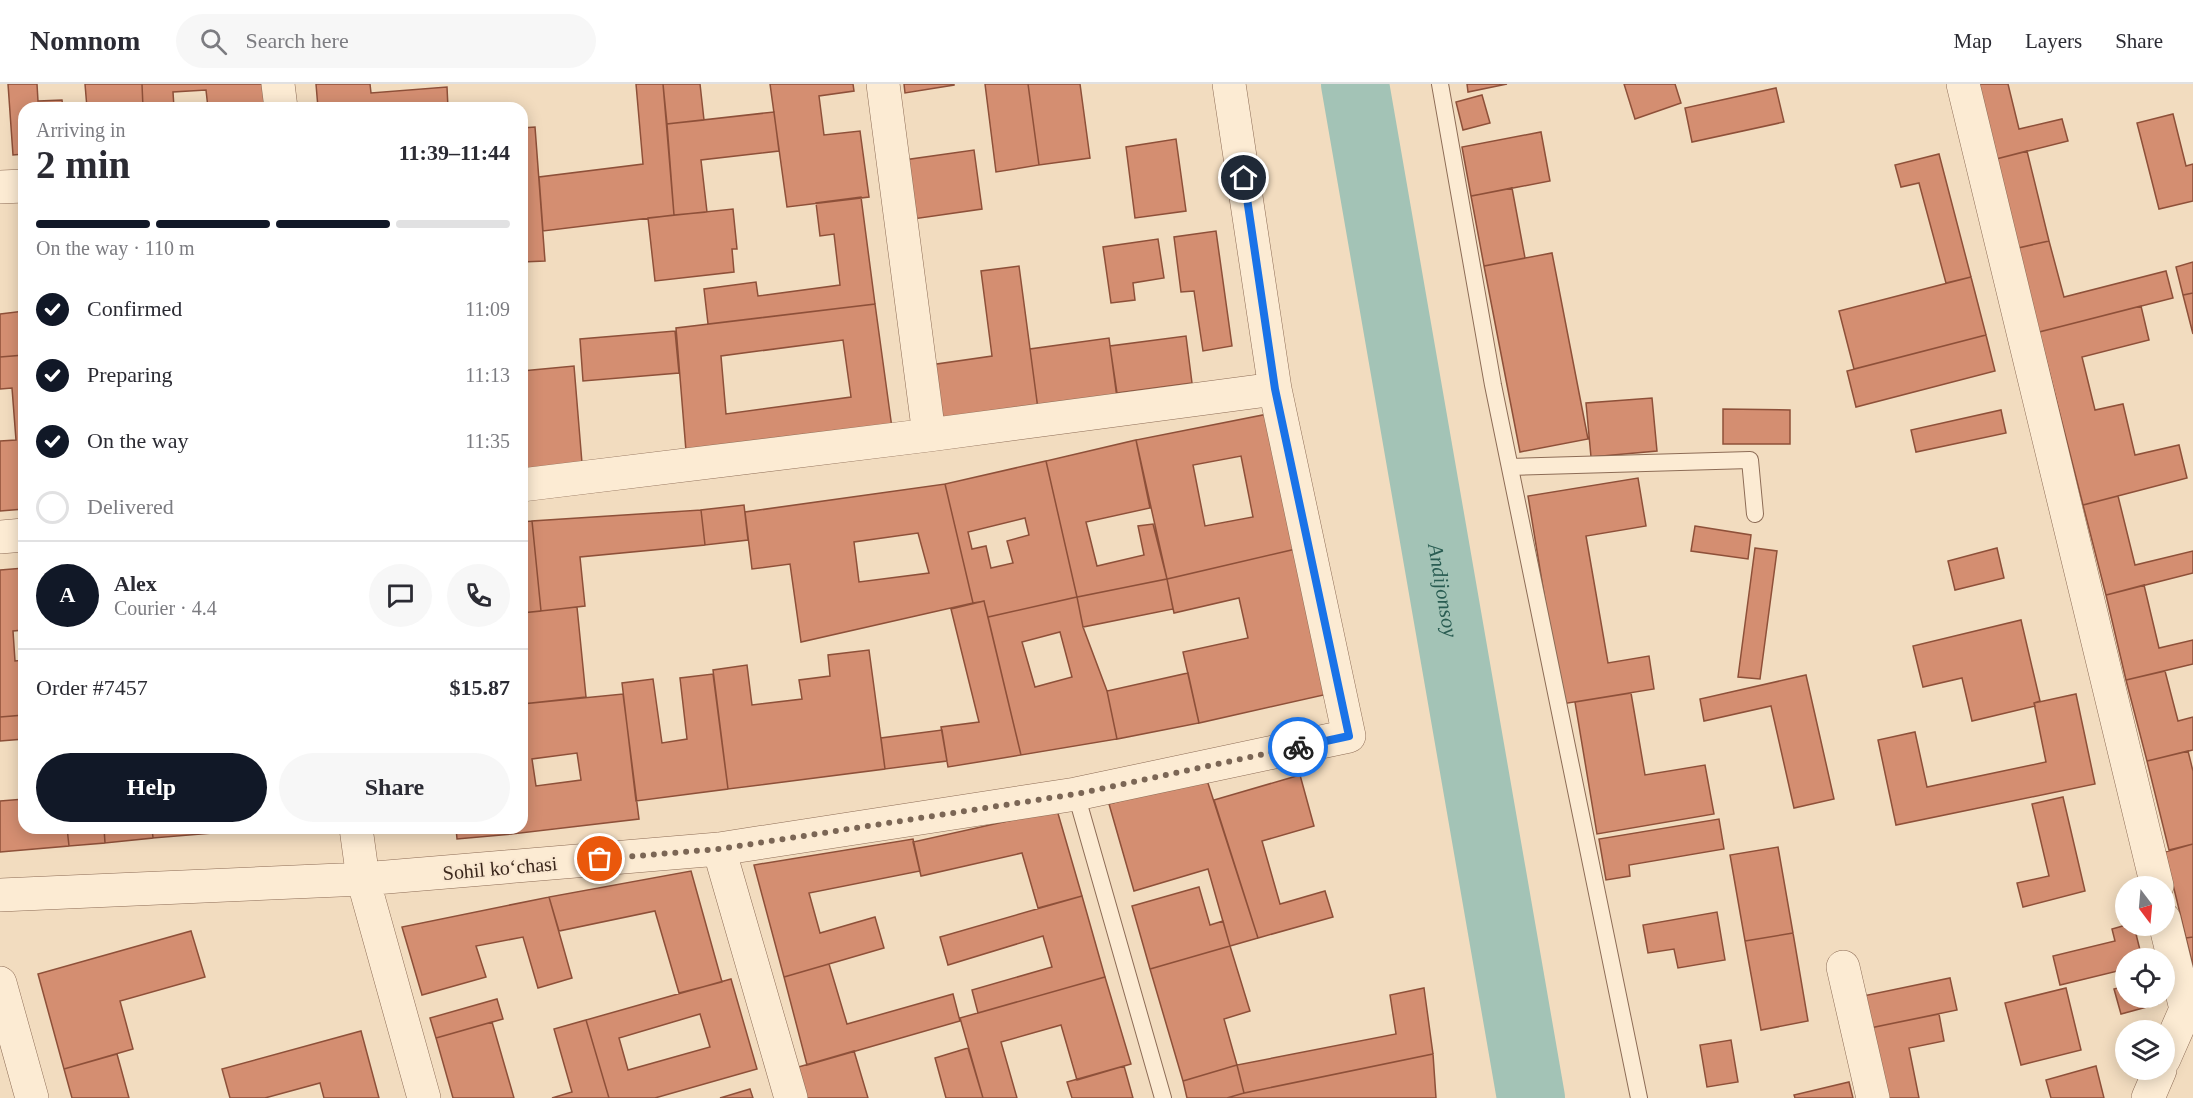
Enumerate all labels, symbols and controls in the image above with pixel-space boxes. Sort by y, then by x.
search box [176,14,596,68]
text: Nomnom [30,25,140,56]
icon: search [197,25,230,58]
text: Search here [245,28,349,53]
text: Map [1954,29,1992,53]
text: Layers [2025,29,2082,53]
text: Share [2115,29,2163,53]
text: Arriving in [36,119,125,141]
text: 11:39–11:44 [399,140,510,165]
text: 2 min [36,143,130,186]
pin [1218,152,1269,203]
icon: home [1227,161,1260,194]
text: On the way · 110 m [36,237,195,259]
icon: check [36,293,69,326]
text: Confirmed [87,296,182,321]
text: 11:09 [465,298,510,320]
icon: check [36,359,69,392]
text: Preparing [87,362,173,387]
text: 11:13 [465,364,510,386]
icon: check [36,425,69,458]
text: On the way [87,428,188,453]
text: 11:35 [465,430,510,452]
text: Delivered [87,494,174,519]
water label: Andijonsoy [1423,540,1463,640]
button: chat [369,564,432,627]
button: phone [447,564,510,627]
text: Alex [114,571,157,596]
text: A [60,582,75,607]
text: Courier · 4.4 [114,597,217,619]
text: Order #7457 [36,675,148,700]
text: $15.87 [450,675,510,700]
courier [1268,717,1328,777]
icon: bike [1282,731,1315,764]
button: Help [36,753,267,822]
button: Share [279,753,510,822]
pin [574,833,625,884]
icon: bag [583,842,616,875]
street label: Sohil koʻchasi [442,852,559,884]
north arrow [2115,876,2175,936]
map controls [2115,876,2175,1080]
button: locate [2115,948,2175,1008]
button: layers [2115,1020,2175,1080]

